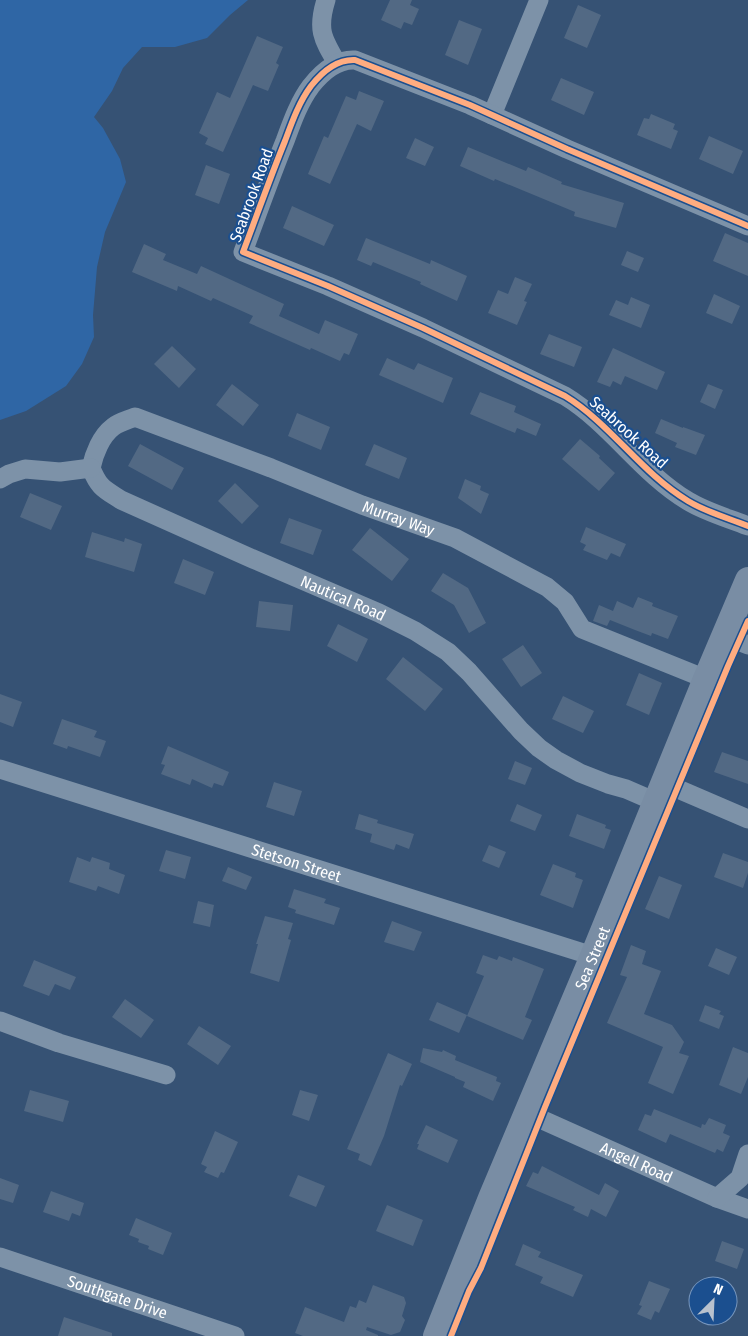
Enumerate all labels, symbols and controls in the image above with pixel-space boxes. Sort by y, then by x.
street label: Seabrook Road [226,146,277,245]
street label: Seabrook Road [586,392,672,472]
street label: Murray Way [360,497,438,540]
street label: Nautical Road [298,572,389,625]
street label: Stetson Street [249,840,344,886]
street label: Sea Street [571,923,614,993]
street label: Angell Road [597,1138,676,1187]
street label: Southgate Drive [65,1271,170,1323]
north arrow [688,1276,738,1326]
text: N [711,1280,725,1299]

